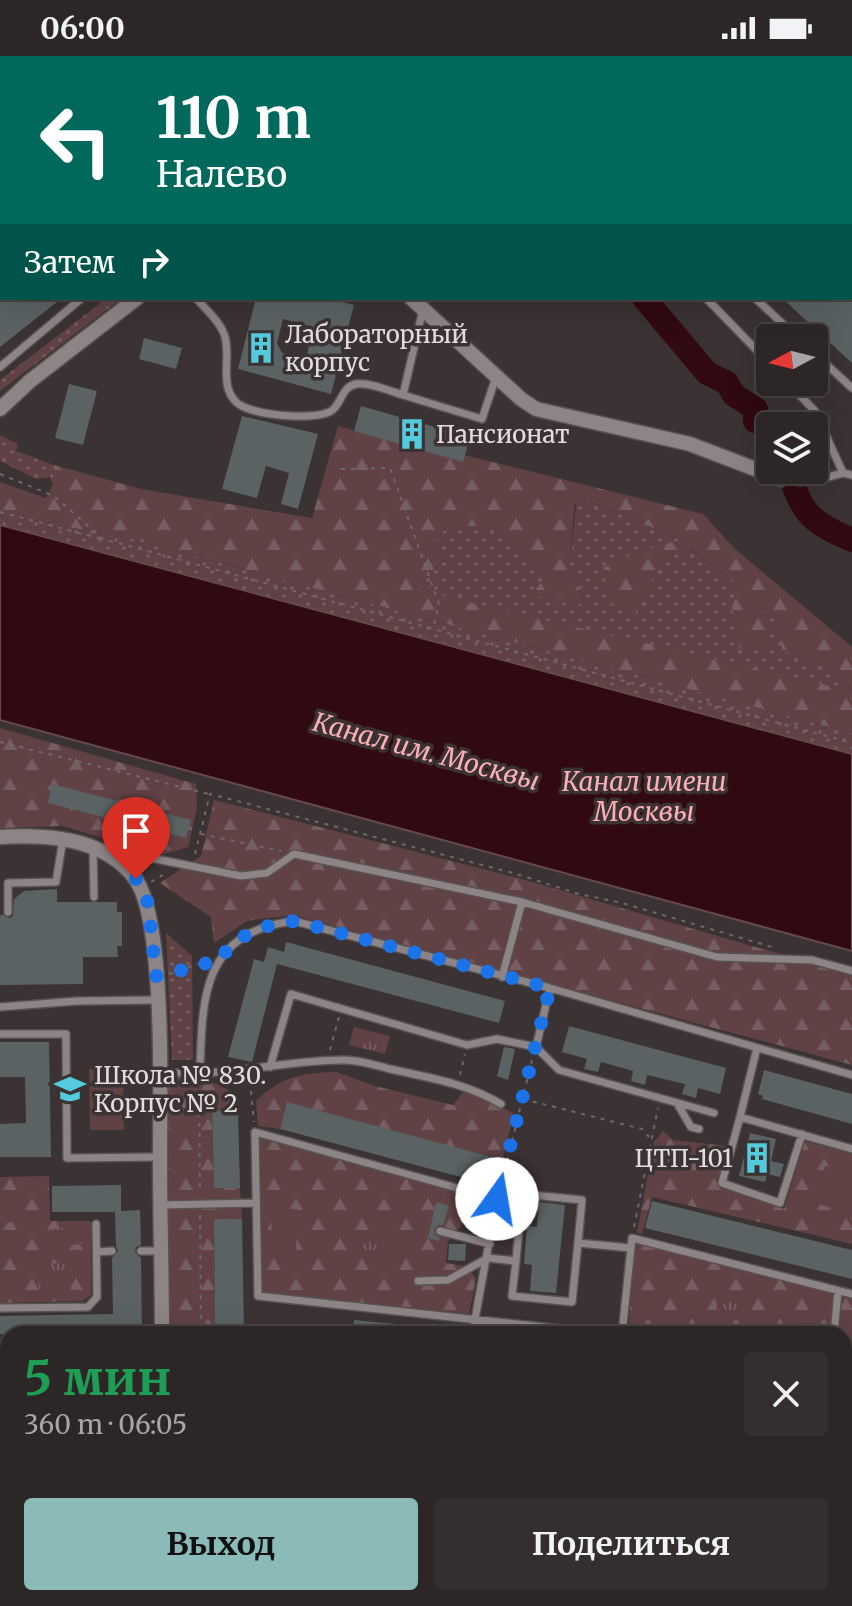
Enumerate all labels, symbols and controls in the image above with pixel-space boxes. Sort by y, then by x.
text: 06:00 [40,9,125,47]
text: 110 m [156,83,311,153]
icon: left [24,88,128,192]
text: Налево [156,152,287,197]
icon: right [132,240,176,284]
text: Затем [24,243,116,281]
place label: Лабораторный корпус [285,319,468,378]
north arrow [756,324,828,396]
map controls [756,324,828,484]
building icon: Лабораторный корпус [244,331,278,365]
button: layers [756,412,828,484]
building icon: Пансионат [395,417,429,451]
place label: Пансионат [436,419,570,450]
water label: Канал им. Москвы [309,705,543,797]
water label: Канал имени Москвы [562,765,726,828]
pin [102,797,170,879]
icon: arrive [114,809,158,853]
place label: Школа № 830. Корпус № 2 [94,1060,266,1119]
school or university icon: Школа № 830. Корпус № 2 [53,1072,87,1106]
building icon: ЦТП-101 [740,1141,774,1175]
place label: ЦТП-101 [635,1143,733,1174]
position arrow [455,1157,539,1241]
text: 5 мин [24,1348,171,1408]
button: close [744,1352,828,1436]
text: 360 m · 06:05 [24,1408,187,1441]
button: Выход [24,1498,418,1590]
button: Поделиться [434,1498,828,1590]

